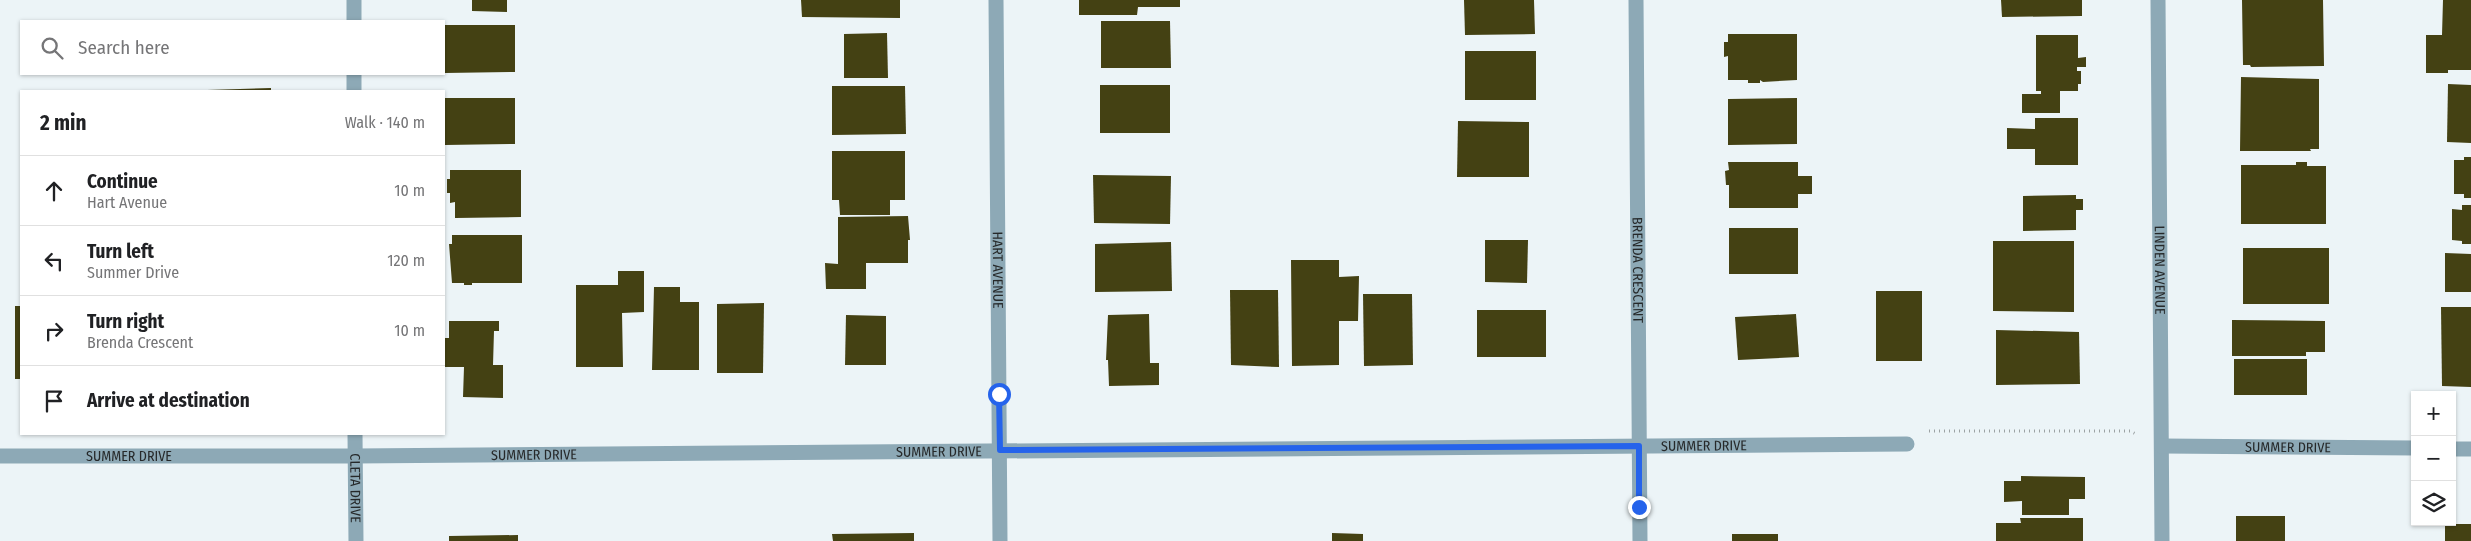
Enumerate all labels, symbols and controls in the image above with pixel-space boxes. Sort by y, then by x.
search box [20,20,445,75]
icon: search [38,34,66,62]
text: Search here [78,36,170,59]
text: 2 min [40,110,87,136]
text: Walk · 140 m [345,113,425,132]
text: Continue [87,170,158,193]
icon: ahead [40,177,68,205]
text: 10 m [394,181,425,200]
text: Hart Avenue [87,193,167,212]
street label: BRENDA CRESCENT [1629,217,1647,324]
street label: LINDEN AVENUE [2151,225,2169,315]
street label: HART AVENUE [989,231,1007,309]
text: Turn left [87,240,154,263]
icon: left [40,247,68,275]
text: 120 m [387,251,425,270]
text: Summer Drive [87,263,179,282]
text: Turn right [87,310,164,333]
icon: right [40,317,68,345]
text: 10 m [394,321,425,340]
text: Brenda Crescent [87,333,193,352]
route start [988,383,1011,406]
icon: arrive [40,387,68,415]
text: Arrive at destination [87,389,250,412]
map controls [2411,391,2456,526]
button: + [2411,391,2456,436]
button: − [2411,436,2456,481]
street label: SUMMER DRIVE [1661,437,1747,454]
street label: SUMMER DRIVE [2245,438,2331,456]
street label: SUMMER DRIVE [896,443,982,460]
street label: SUMMER DRIVE [491,446,577,463]
street label: SUMMER DRIVE [86,448,172,465]
street label: CLETA DRIVE [347,453,364,523]
button: layers [2411,481,2456,526]
route end [1628,496,1651,519]

